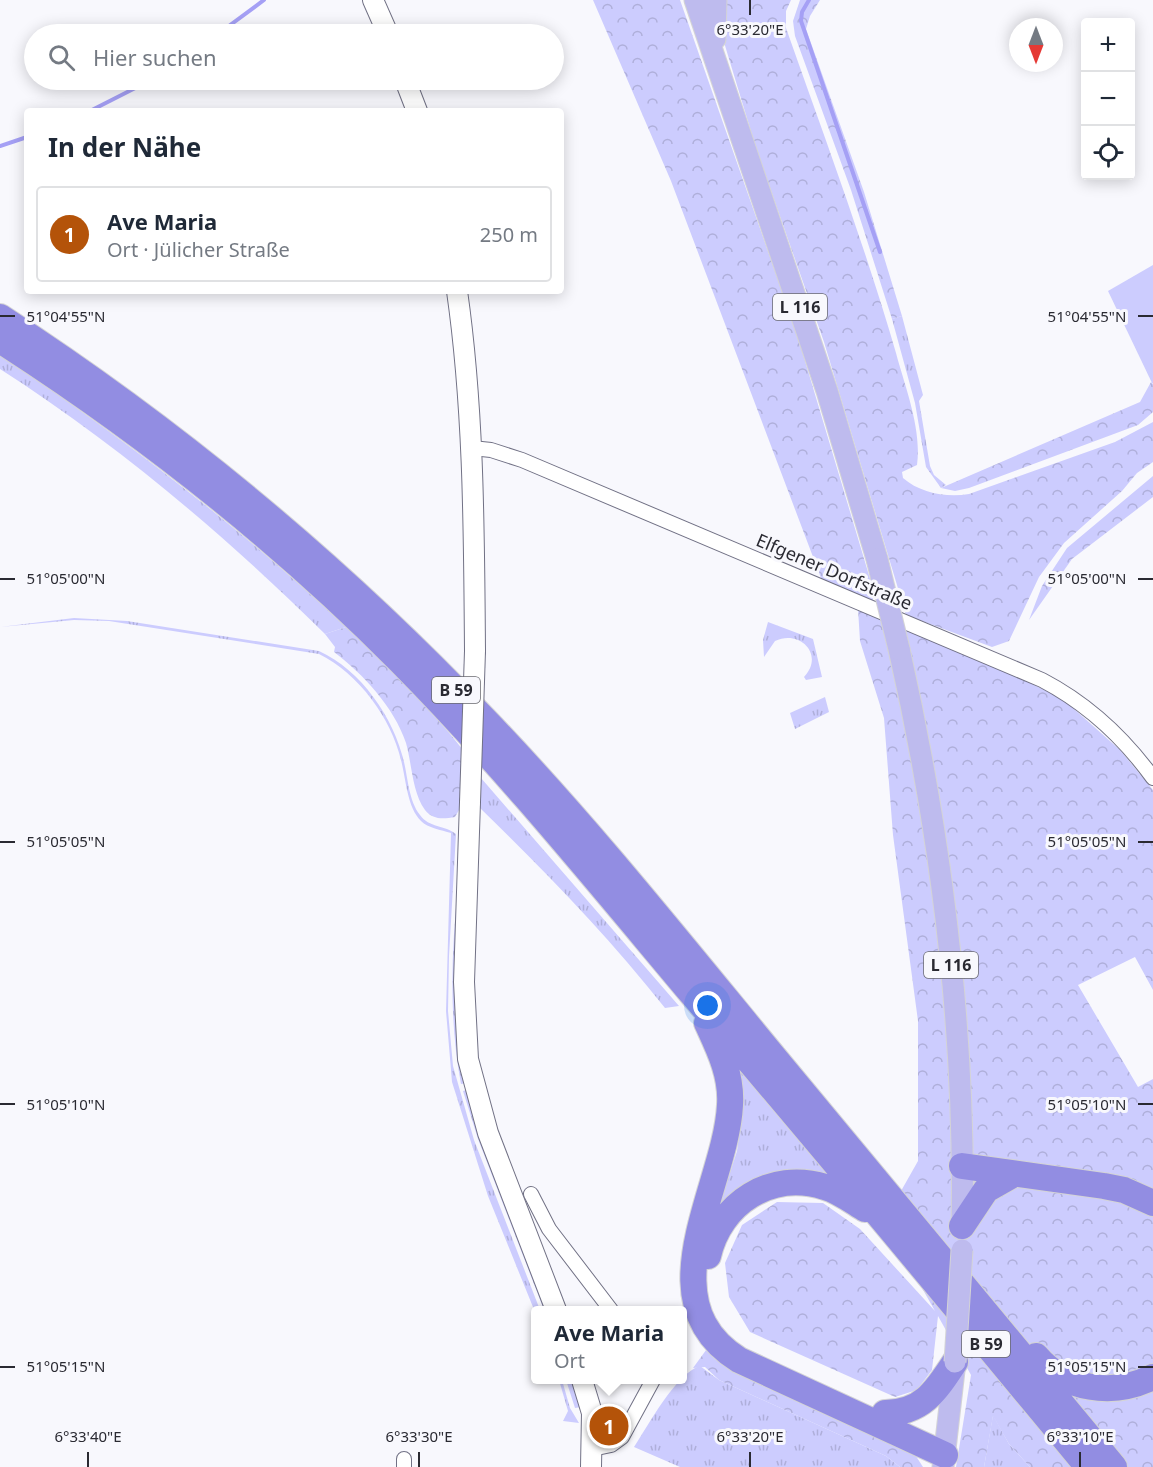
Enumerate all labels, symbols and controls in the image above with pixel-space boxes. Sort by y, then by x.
north arrow [1009,18,1063,72]
map controls [1081,18,1135,180]
button: + [1081,18,1135,72]
text: 6°33'20"E [716,19,784,39]
search box [24,24,564,90]
icon: search [45,41,78,74]
text: Hier suchen [93,42,217,72]
button: − [1081,72,1135,126]
button: locate [1081,126,1135,180]
text: In der Nähe [48,129,201,165]
text: Ave Maria [107,206,217,236]
text: 1 [64,221,75,248]
text: 250 m [480,221,538,248]
text: Ort · Jülicher Straße [107,236,290,263]
road number: L 116 [773,294,827,320]
text: 51°04'55"N [27,306,105,326]
text: 51°04'55"N [1048,306,1126,326]
street label: Elfgener Dorfstraße [753,527,916,615]
text: 51°05'00"N [27,568,105,588]
text: 51°05'00"N [1048,568,1126,588]
road number: B 59 [432,677,480,703]
text: 51°05'05"N [27,831,105,851]
text: 51°05'05"N [1048,831,1126,851]
road number: L 116 [924,952,978,978]
your location [693,991,722,1020]
text: 51°05'10"N [27,1094,105,1114]
text: 51°05'10"N [1048,1094,1126,1114]
popup [531,1306,687,1384]
text: Ave Maria [554,1317,664,1347]
road number: B 59 [962,1331,1010,1357]
text: Ort [554,1347,585,1374]
text: 51°05'15"N [27,1356,105,1376]
text: 51°05'15"N [1048,1356,1126,1376]
pin: 1 [590,1404,628,1448]
text: 6°33'40"E [54,1426,122,1446]
text: 6°33'30"E [385,1426,453,1446]
text: 6°33'20"E [716,1426,784,1446]
text: 6°33'10"E [1046,1426,1114,1446]

